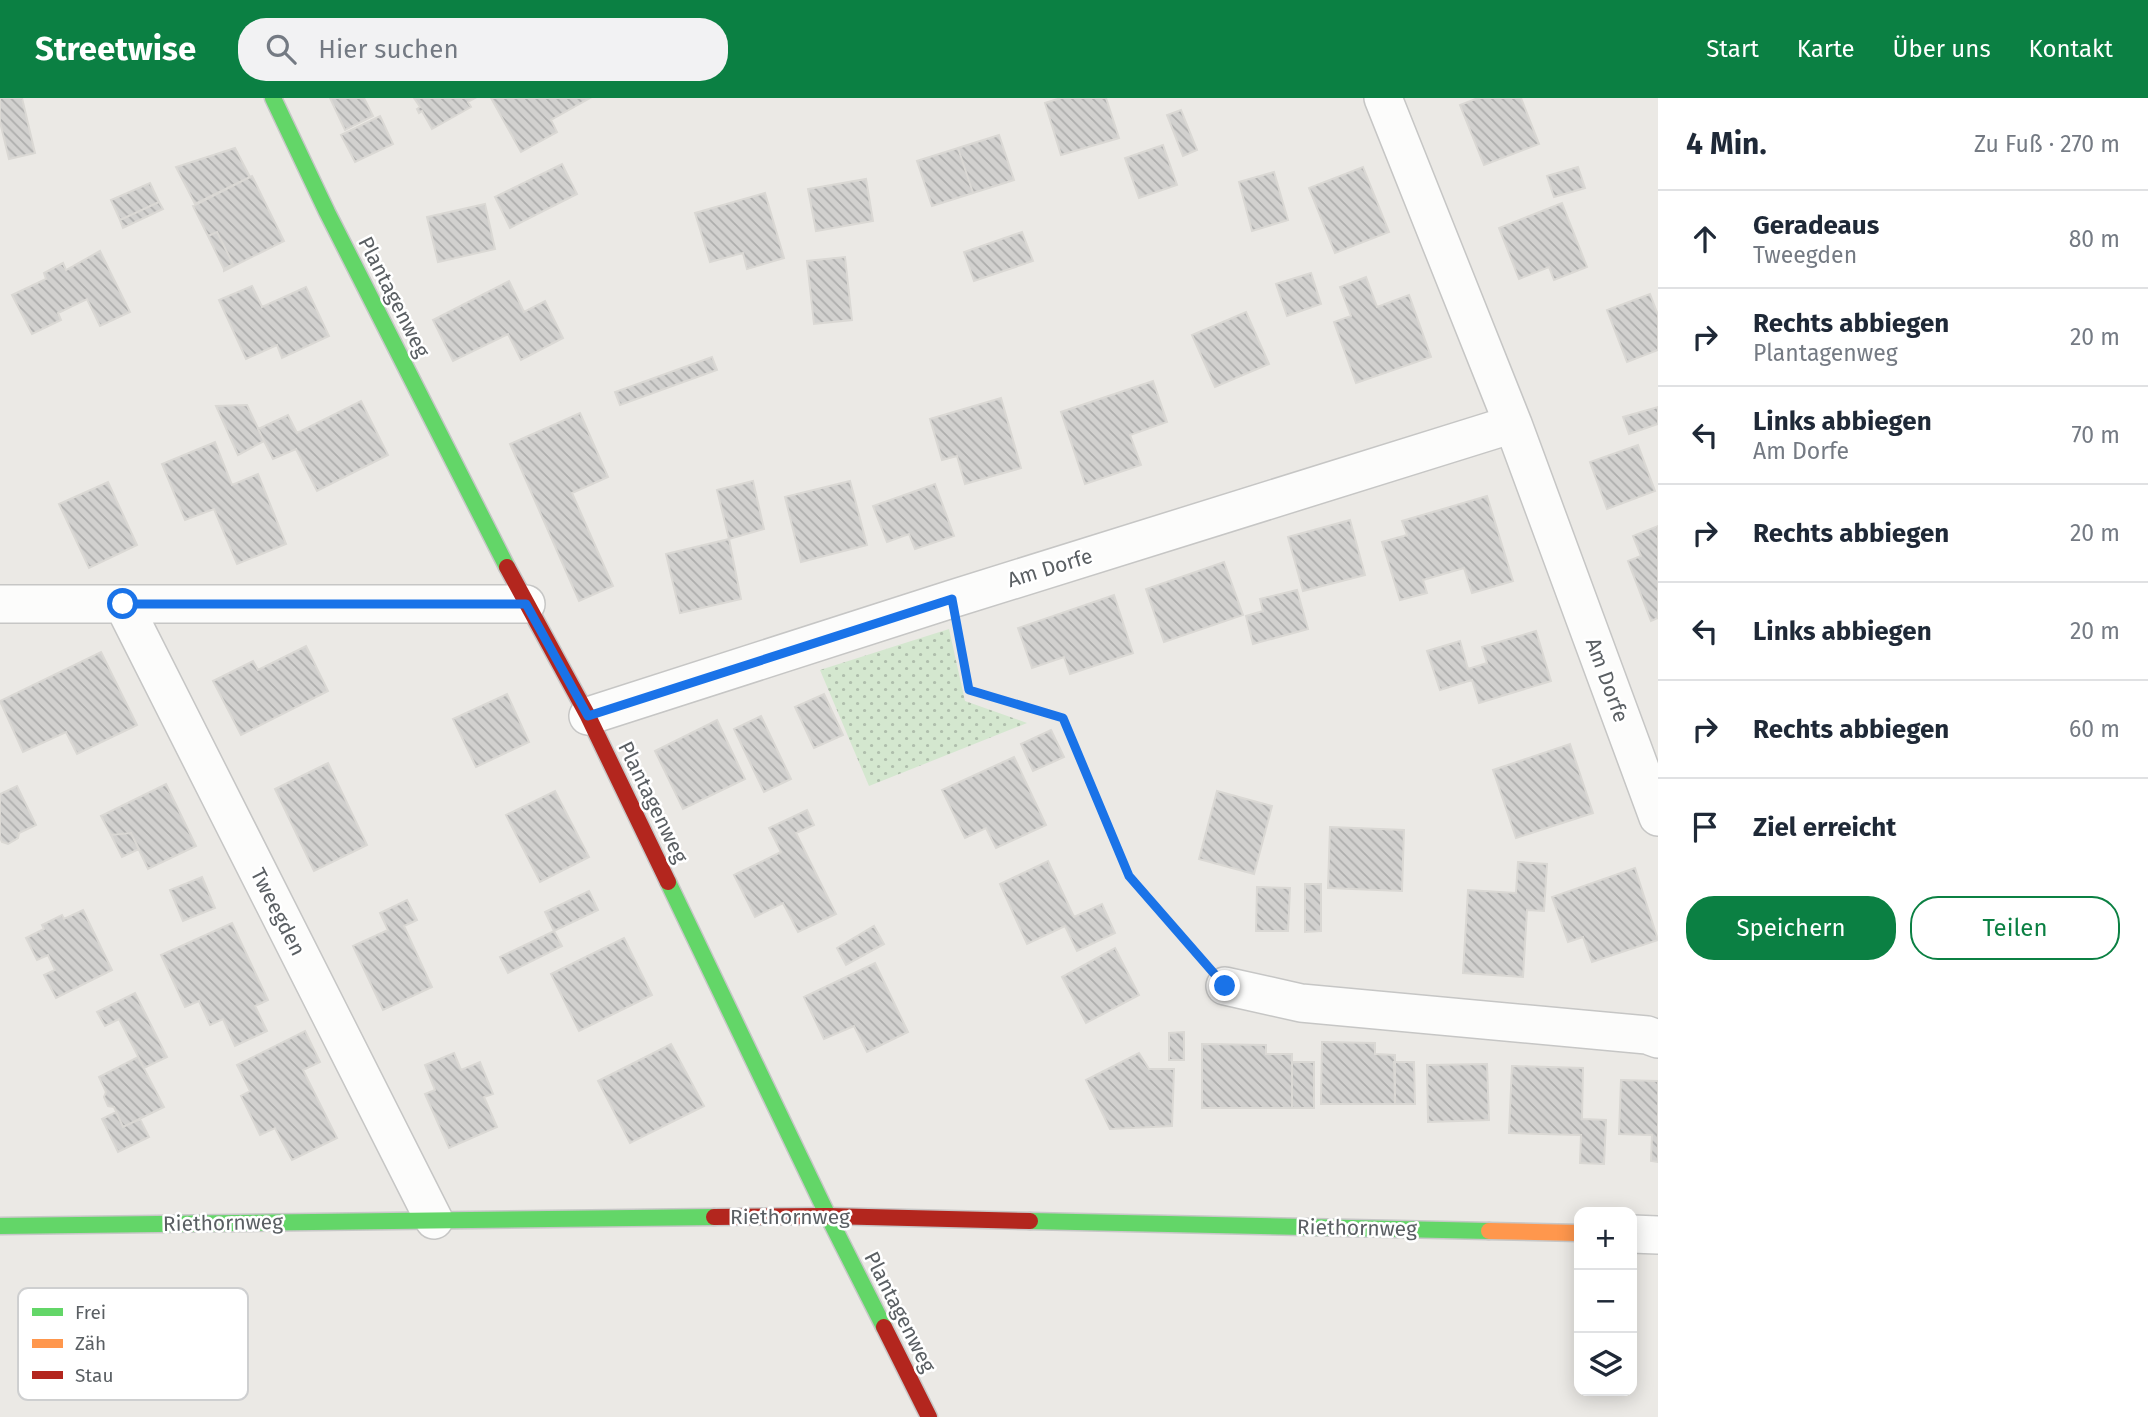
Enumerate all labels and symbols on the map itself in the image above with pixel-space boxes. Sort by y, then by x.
street label: Plantagenweg [352,232,436,362]
street label: Am Dorfe [1004,543,1096,593]
route start [107,588,138,619]
street label: Am Dorfe [1580,634,1634,726]
street label: Plantagenweg [612,737,694,867]
street label: Tweegden [245,864,311,960]
route end [1209,970,1240,1001]
street label: Riethornweg [730,1204,850,1230]
street label: Riethornweg [163,1209,283,1237]
street label: Riethornweg [1297,1214,1417,1242]
street label: Plantagenweg [858,1247,942,1377]
legend [18,1288,248,1400]
text: Frei [75,1301,106,1324]
text: Zäh [75,1332,106,1355]
text: Stau [75,1364,113,1387]

